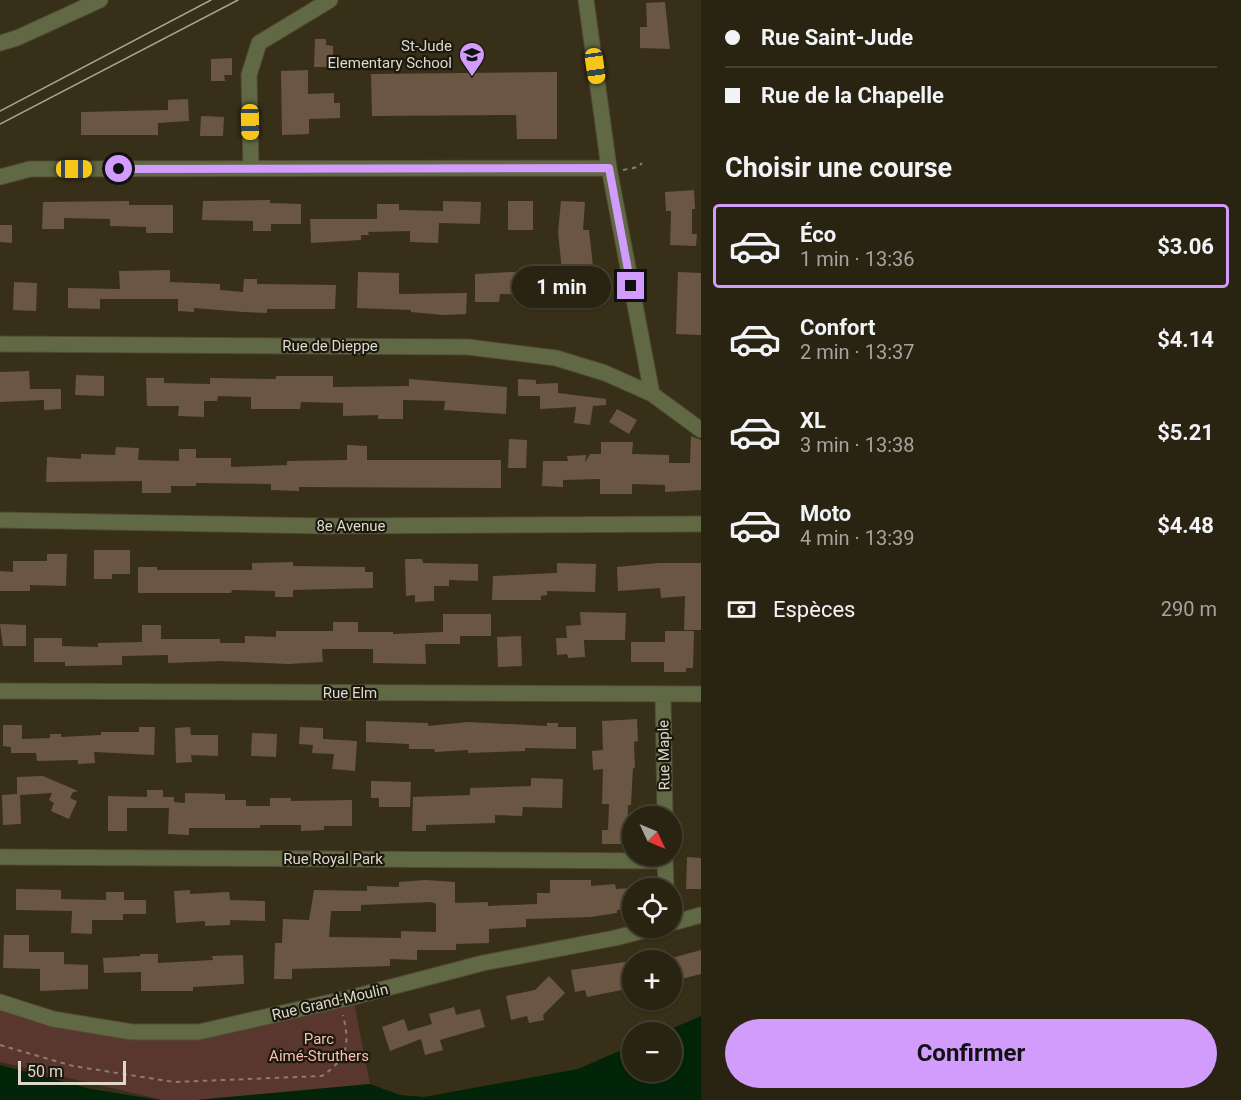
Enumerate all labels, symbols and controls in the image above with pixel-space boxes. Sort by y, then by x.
text: Rue Saint-Jude [761,25,913,50]
place label: St-Jude Elementary School [328,37,452,72]
school or university icon: St-Jude Elementary School [457,40,487,78]
car [584,47,606,85]
text: Rue de la Chapelle [761,83,944,108]
car [241,104,259,140]
text: Choisir une course [725,152,952,184]
route start [105,155,132,182]
car [56,160,92,178]
icon: car [728,219,782,273]
text: Éco [800,222,836,247]
text: $3.06 [1157,234,1214,259]
text: 1 min · 13:36 [800,247,915,271]
callout: 1 min [511,265,610,307]
route end [617,272,644,299]
text: 1 min [536,275,587,299]
icon: car [728,312,782,366]
text: Confort [800,315,875,340]
text: $4.14 [1157,327,1214,352]
street label: Rue de Dieppe [282,337,378,355]
text: 2 min · 13:37 [800,340,915,364]
icon: car [728,405,782,459]
text: XL [800,408,826,433]
text: $5.21 [1157,420,1214,445]
text: 3 min · 13:38 [800,433,915,457]
icon: car [728,498,782,552]
text: Moto [800,501,851,526]
text: $4.48 [1157,513,1214,538]
street label: 8e Avenue [316,517,386,535]
text: 4 min · 13:39 [800,526,915,550]
icon: cash [725,593,758,626]
text: Espèces [773,597,855,622]
text: 290 m [1161,597,1217,621]
street label: Rue Elm [323,684,377,702]
street label: Rue Maple [654,720,674,790]
north arrow [622,806,682,866]
map controls [622,806,682,1082]
street label: Rue Royal Park [283,850,383,868]
button: locate [622,878,682,938]
button: + [622,950,682,1010]
street label: Rue Grand-Moulin [270,980,390,1024]
button: Confirmer [725,1019,1217,1088]
button: − [622,1022,682,1082]
park label: Parc Aimé-Struthers [269,1030,369,1065]
scale bar [18,1058,126,1086]
text: 50 m [27,1062,63,1081]

